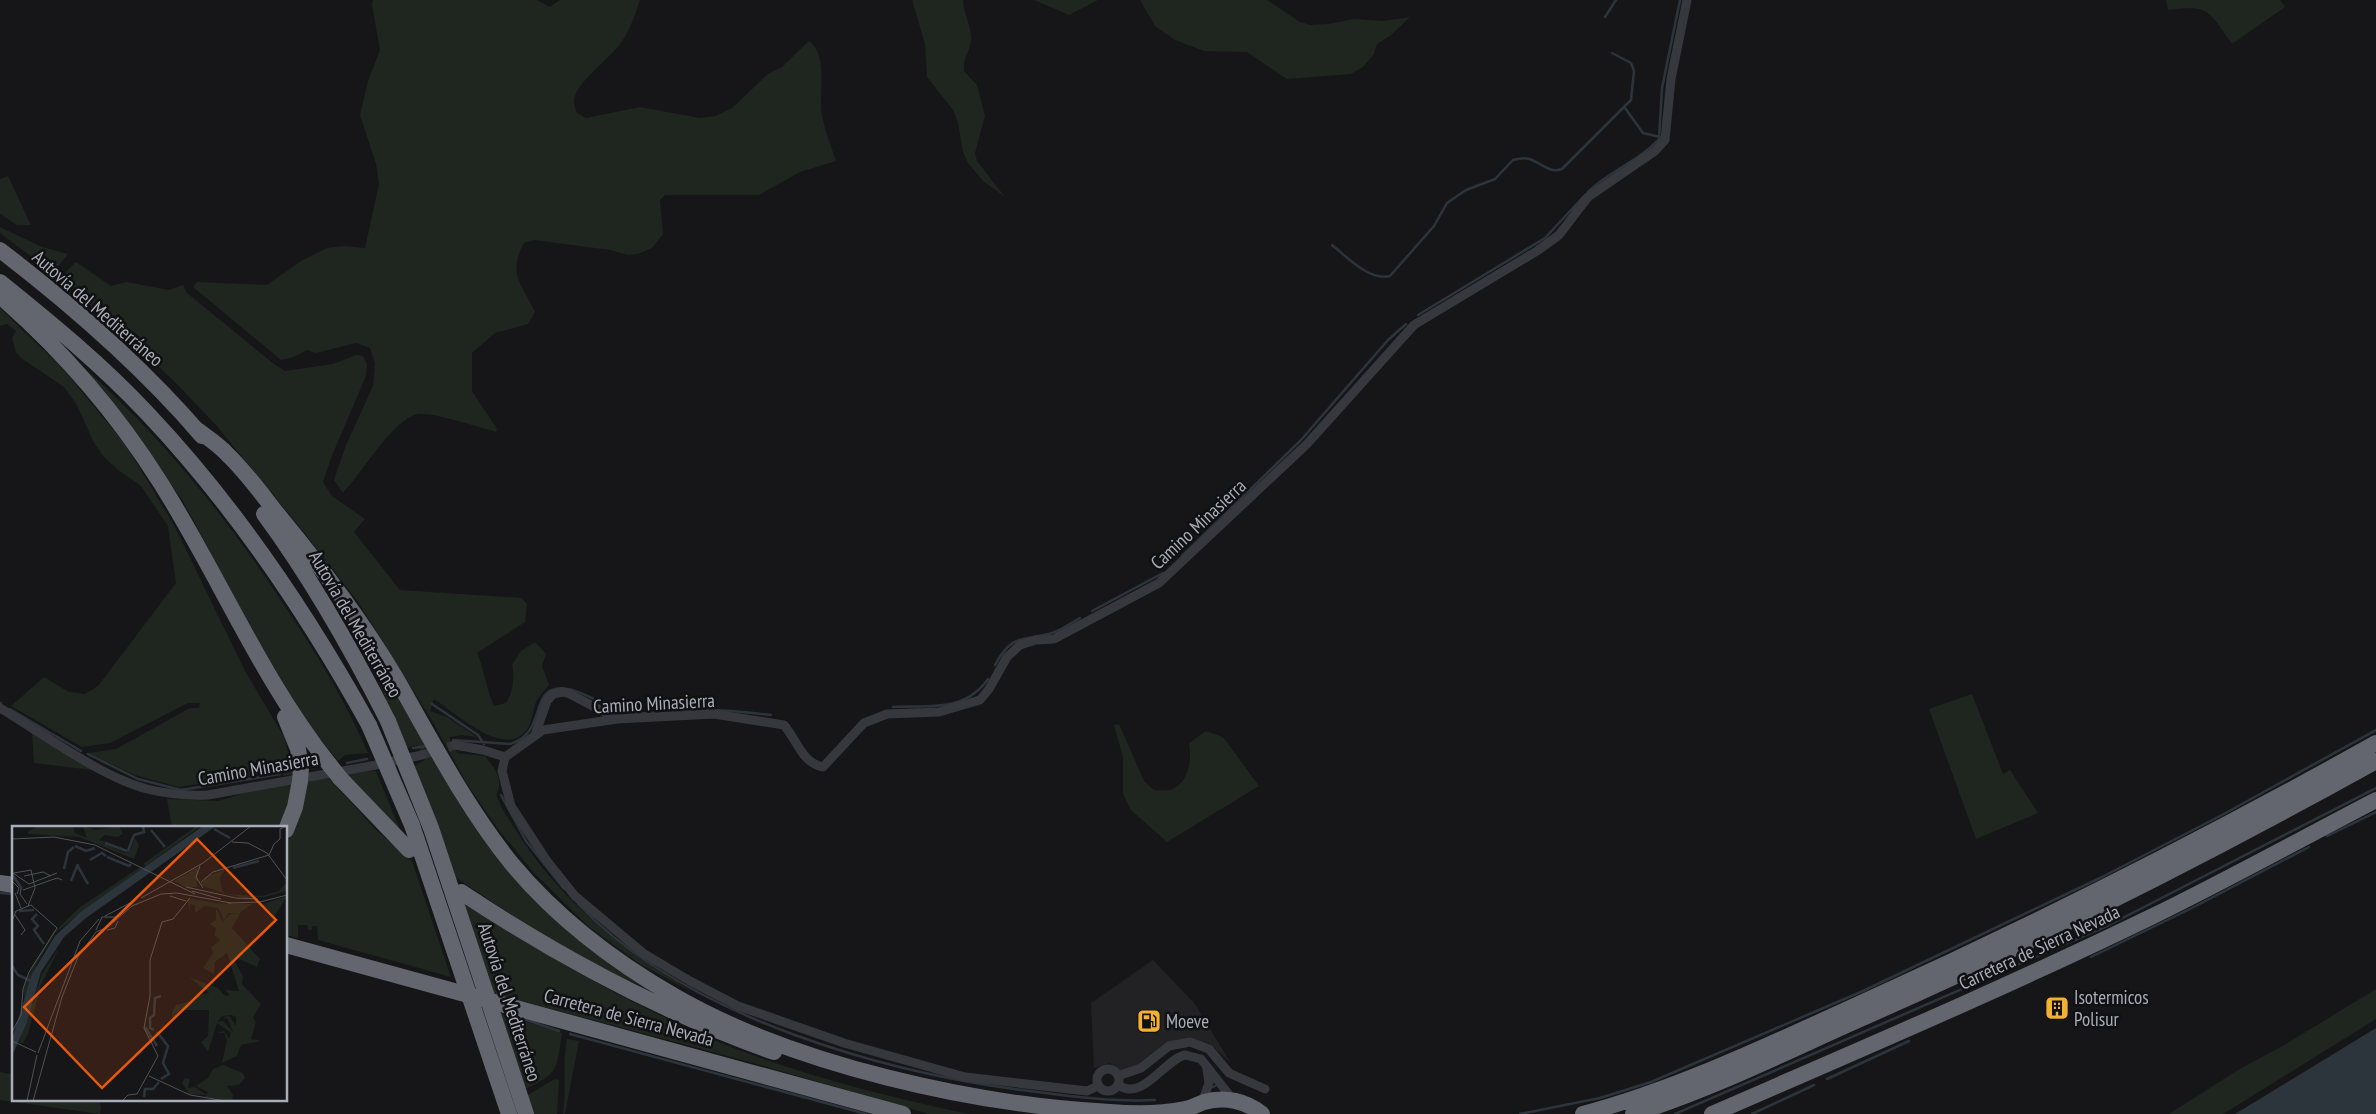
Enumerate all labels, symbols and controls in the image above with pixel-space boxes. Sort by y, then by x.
street label: Autovía del Mediterráneo [28,245,168,371]
street label: Camino Minasierra [1145,474,1251,574]
street label: Autovía del Mediterráneo [304,546,408,702]
street label: Camino Minasierra [593,688,715,718]
street label: Camino Minasierra [196,746,320,790]
inset map [12,826,288,1102]
street label: Carretera de Sierra Nevada [1955,899,2123,995]
street label: Autovía del Mediterráneo [473,920,547,1084]
street label: Carretera de Sierra Nevada [541,983,717,1051]
place label: Isotermicos Polisur [2074,985,2149,1031]
building icon: Isotermicos Polisur [2044,995,2070,1021]
fuel station icon: Moeve [1136,1008,1162,1034]
place label: Moeve [1166,1009,1209,1033]

